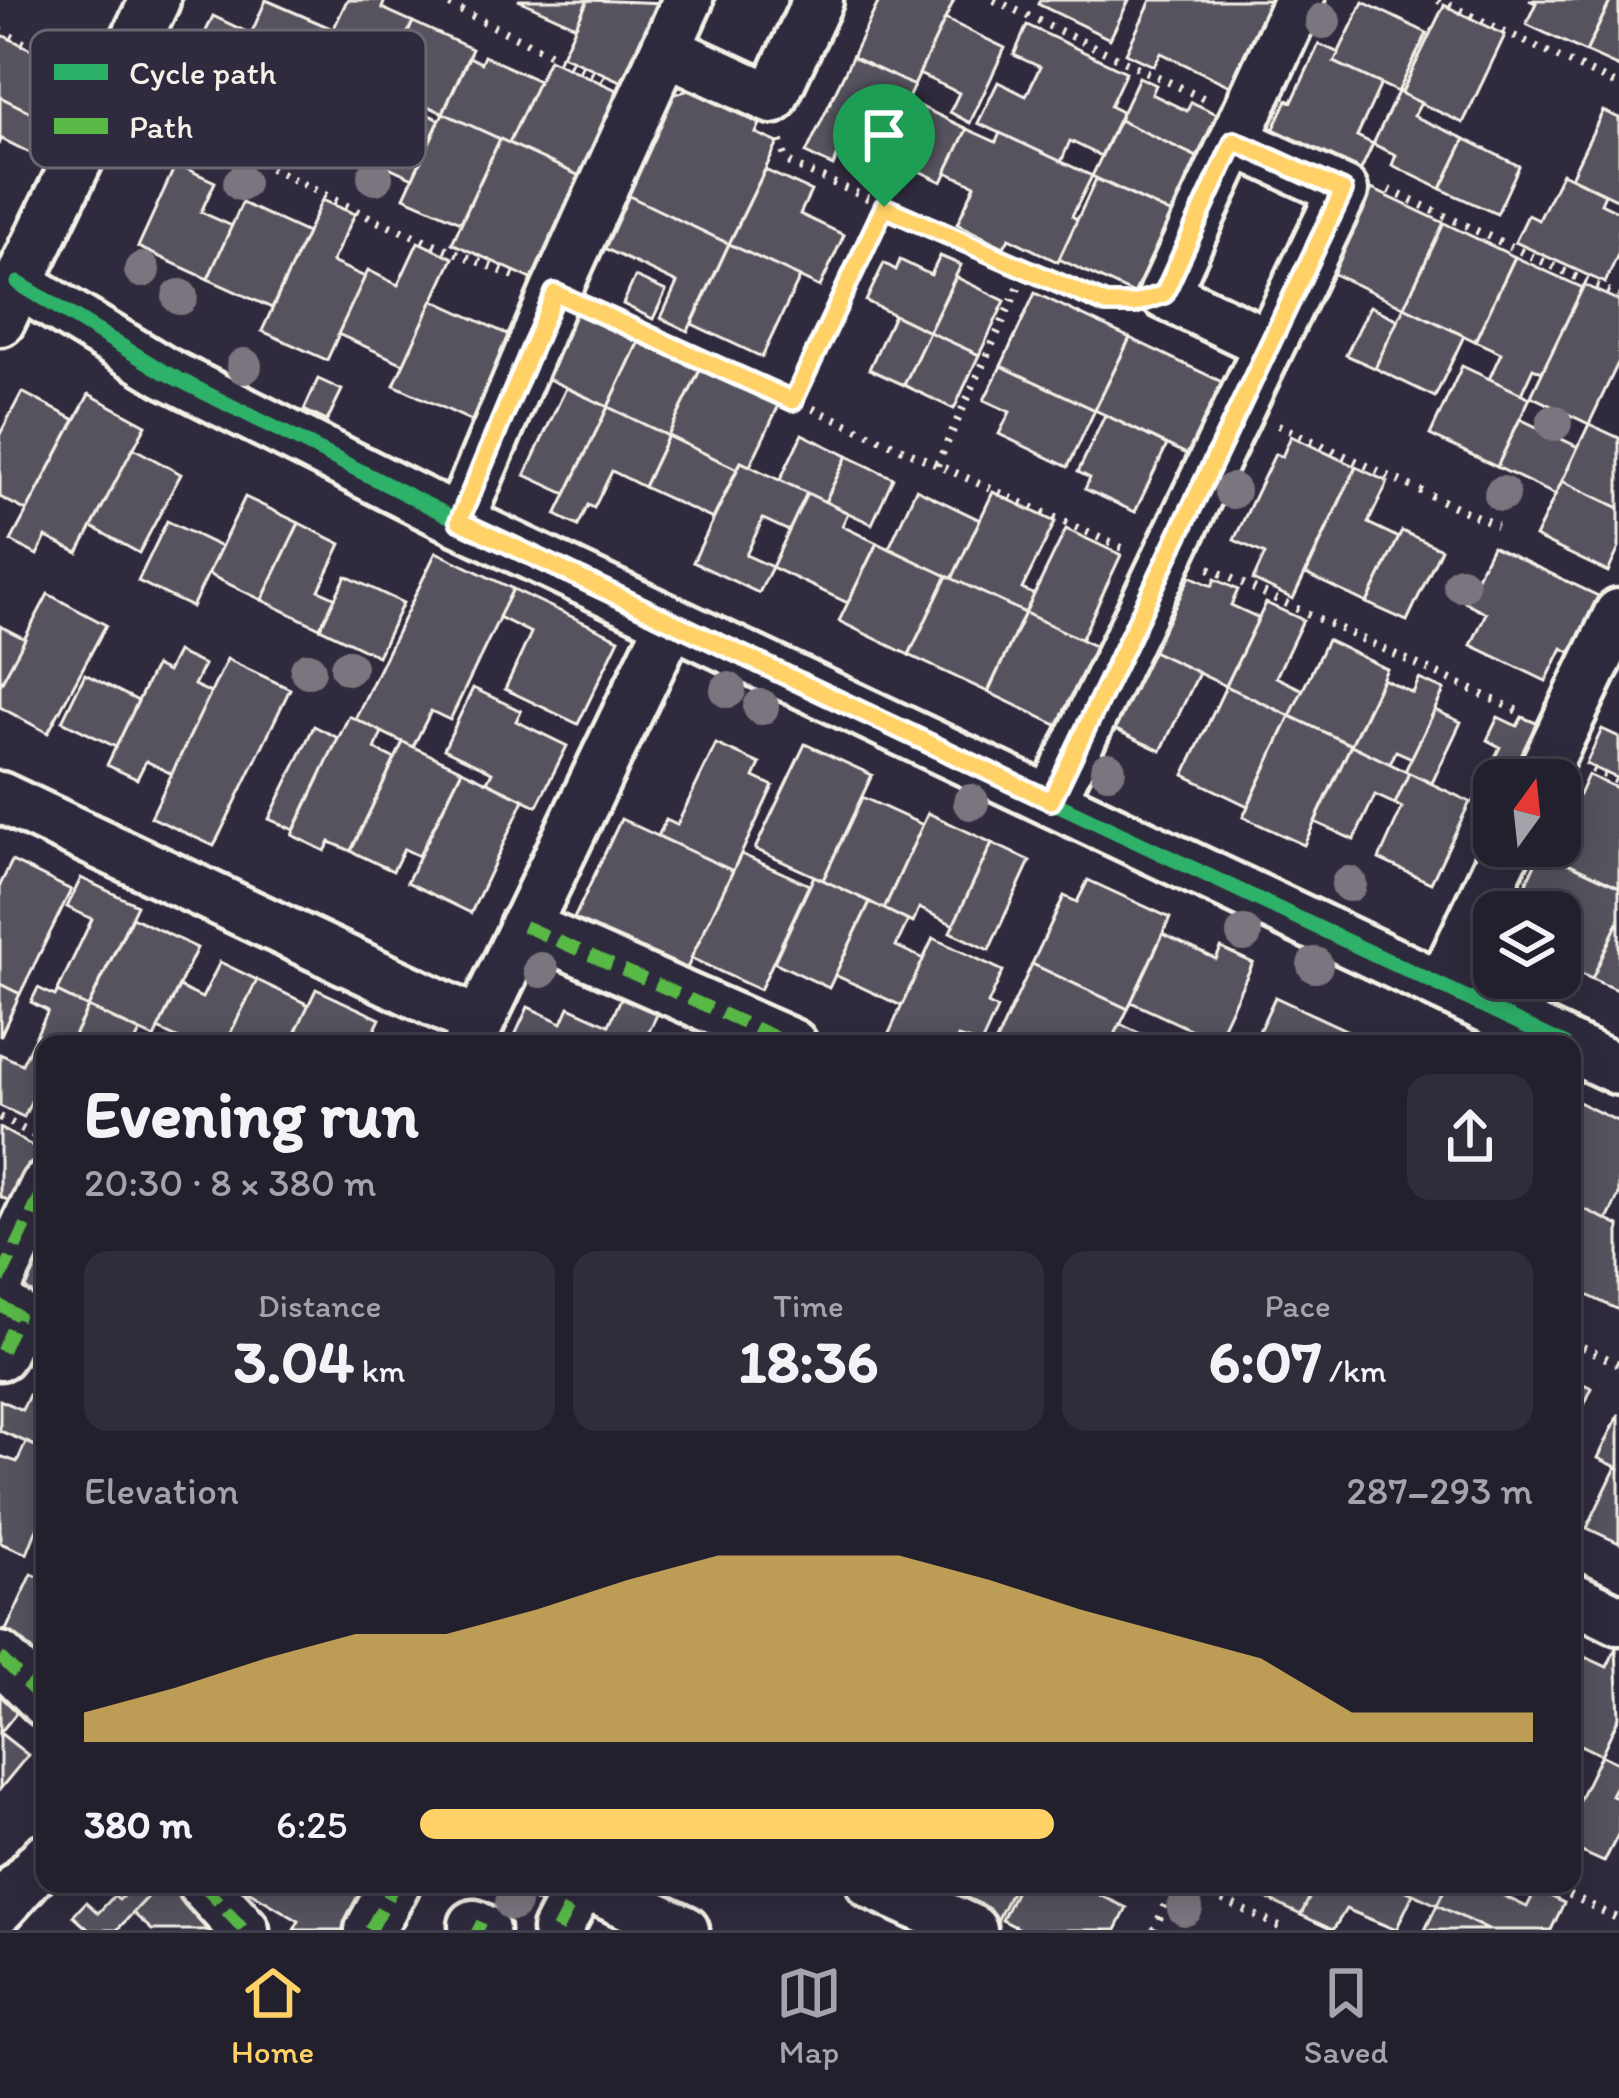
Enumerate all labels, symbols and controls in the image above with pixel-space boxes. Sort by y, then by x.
legend [30,30,426,168]
text: Cycle path [129,53,277,92]
pin [833,84,935,207]
icon: arrive [851,102,917,168]
text: Path [129,107,193,146]
north arrow [1473,759,1581,867]
map controls [1473,759,1581,999]
button: layers [1473,891,1581,999]
text: Evening run [84,1074,419,1154]
button: share [1407,1074,1533,1200]
text: 20:30 · 8 × 380 m [84,1159,377,1206]
text: Distance [258,1286,381,1325]
text: Time [773,1286,844,1325]
text: Pace [1264,1286,1331,1325]
text: 3.04 [234,1325,354,1397]
text: 18:36 [739,1325,878,1397]
text: 6:07 [1208,1325,1322,1397]
text: km [354,1351,405,1390]
text: /km [1322,1351,1387,1390]
text: Elevation [84,1467,239,1514]
text: 287–293 m [1346,1467,1533,1514]
text: 380 m [84,1801,192,1848]
text: 6:25 [276,1801,347,1848]
tab: Home [231,1960,314,2071]
tab: Map [776,1960,842,2071]
tab: Saved [1304,1960,1388,2071]

